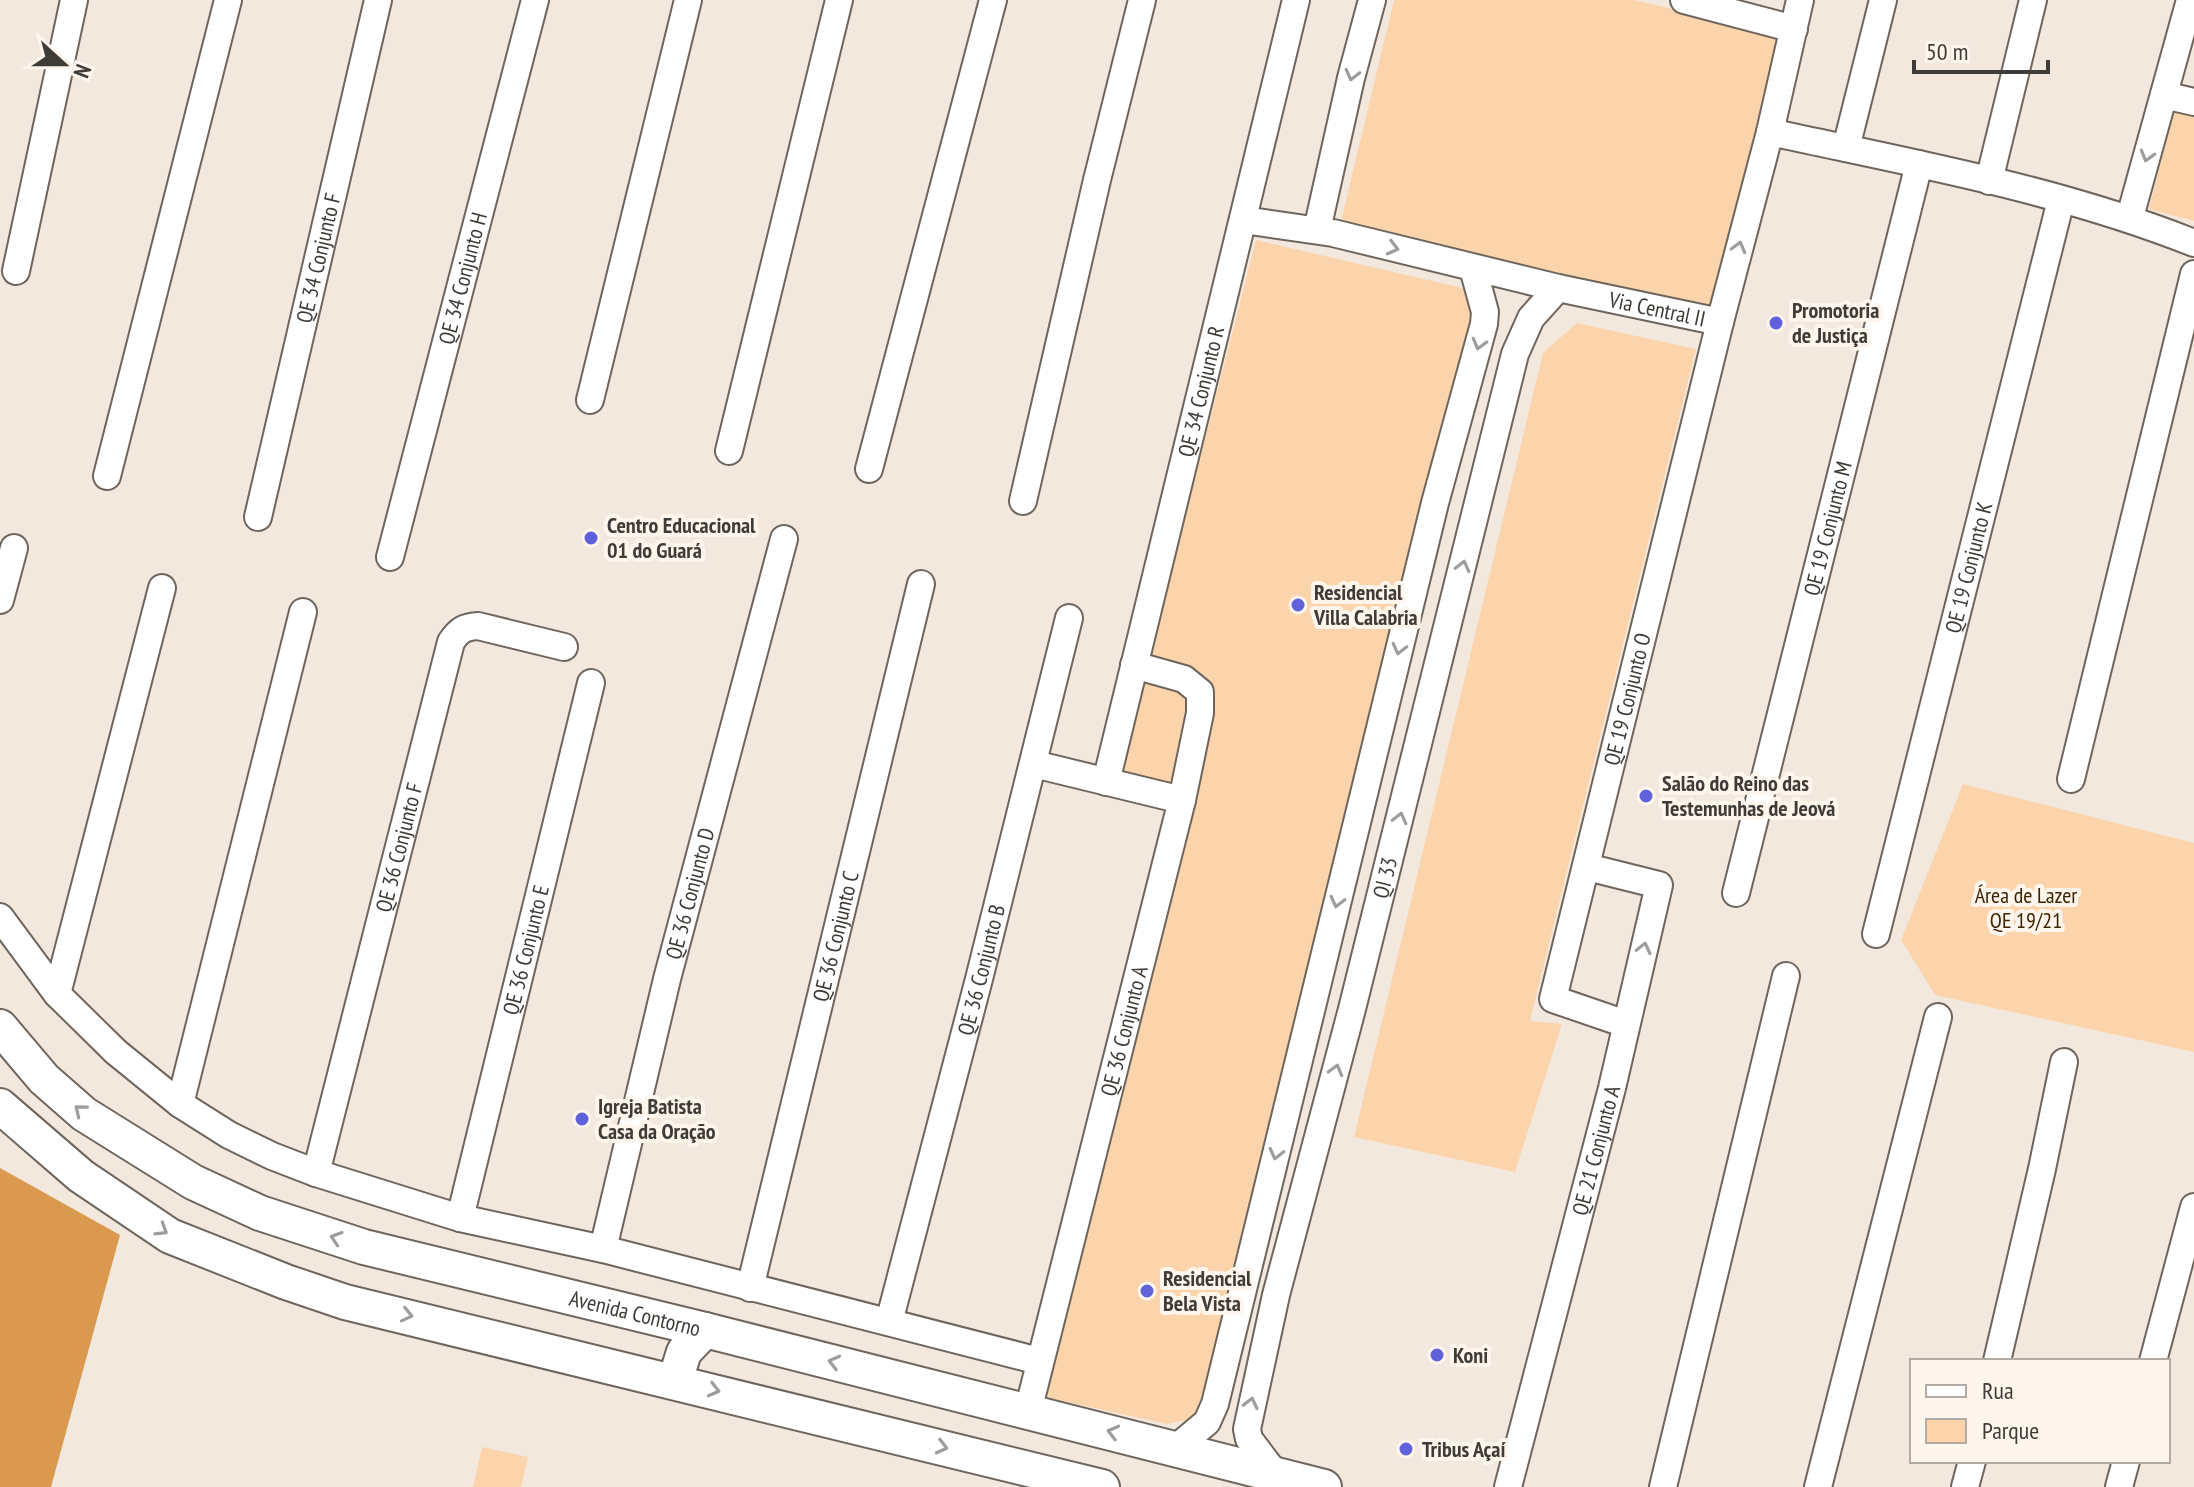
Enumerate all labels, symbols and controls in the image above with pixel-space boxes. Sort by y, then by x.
north arrow [24,24,104,104]
scale bar [1914,24,2048,74]
text: 50 m [1926,36,1968,67]
text: N [67,61,98,82]
one-way arrow [1344,68,1361,82]
one-way arrow [2140,149,2156,163]
street label: QE 34 Conjunto F [290,190,347,326]
street label: QE 34 Conjunto H [432,209,493,347]
one-way arrow [1386,239,1399,256]
one-way arrow [1730,240,1747,254]
street label: Via Central II [1606,285,1708,333]
place label: Promotoria de Justiça [1792,296,1879,349]
marker: Promotoria de Justiça [1767,314,1785,332]
street label: QE 34 Conjunto R [1171,323,1230,460]
one-way arrow [1472,336,1488,350]
street label: QE 19 Conjunto M [1797,458,1858,598]
street label: QE 19 Conjunto K [1938,499,1998,636]
place label: Centro Educacional 01 do Guará [607,511,756,564]
marker: Centro Educacional 01 do Guará [582,529,600,547]
one-way arrow [1454,559,1471,573]
place label: Residencial Villa Calabria [1313,578,1418,631]
marker: Residencial Villa Calabria [1289,596,1307,614]
street label: QE 19 Conjunto O [1597,630,1657,768]
one-way arrow [1391,642,1408,656]
place label: Salão do Reino das Testemunhas de Jeová [1662,769,1835,822]
street label: QE 36 Conjunto F [369,780,429,915]
marker: Salão do Reino das Testemunhas de Jeová [1637,787,1655,805]
one-way arrow [1391,811,1408,825]
street label: QE 36 Conjunto D [659,825,721,962]
street label: QI 33 [1366,854,1403,901]
street label: QE 36 Conjunto C [806,868,865,1004]
park label: Área de Lazer QE 19/21 [1975,881,2077,934]
street label: QE 36 Conjunto E [496,882,555,1018]
one-way arrow [1329,894,1346,908]
street label: QE 36 Conjunto B [951,902,1011,1038]
one-way arrow [1635,942,1652,956]
street label: QE 36 Conjunto A [1094,962,1154,1099]
one-way arrow [1327,1063,1343,1077]
street label: QE 21 Conjunto A [1565,1082,1626,1218]
place label: Igreja Batista Casa da Oração [598,1092,716,1145]
one-way arrow [74,1105,89,1120]
marker: Igreja Batista Casa da Oração [573,1110,591,1128]
one-way arrow [1268,1147,1285,1161]
one-way arrow [153,1220,168,1235]
one-way arrow [329,1231,343,1247]
place label: Residencial Bela Vista [1163,1264,1252,1317]
marker: Residencial Bela Vista [1138,1282,1156,1300]
street label: Avenida Contorno [567,1284,704,1342]
one-way arrow [399,1306,413,1323]
place label: Koni [1453,1341,1488,1369]
marker: Koni [1428,1346,1446,1364]
one-way arrow [828,1355,841,1372]
legend [1910,1359,2170,1463]
text: Rua [1982,1375,2014,1406]
one-way arrow [706,1381,720,1398]
one-way arrow [1242,1397,1259,1411]
text: Parque [1982,1415,2039,1446]
one-way arrow [1107,1424,1121,1441]
place label: Tribus Açaí [1422,1435,1505,1463]
one-way arrow [934,1437,948,1454]
marker: Tribus Açaí [1397,1440,1415,1458]

